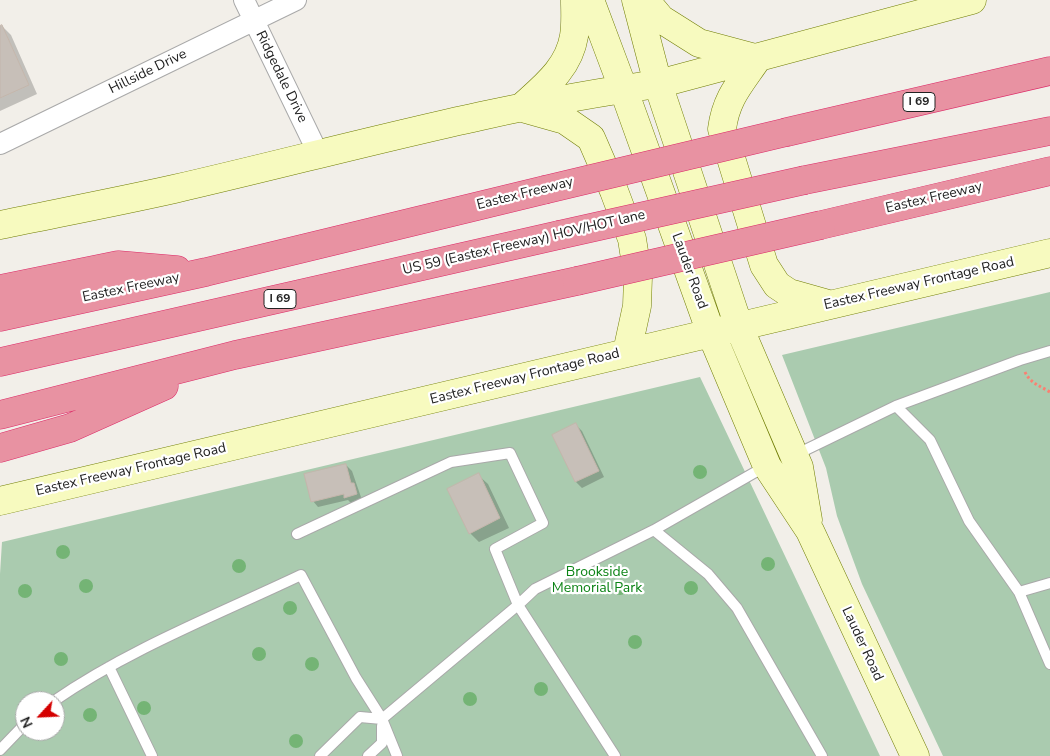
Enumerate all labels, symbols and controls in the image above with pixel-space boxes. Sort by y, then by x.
street label: Ridgedale Drive [251,28,311,126]
street label: Hillside Drive [106,46,190,98]
road number: I 69 [903,92,935,111]
street label: Eastex Freeway [475,174,575,214]
street label: Eastex Freeway [884,179,984,217]
street label: US 59 (Eastex Freeway) HOV/HOT lane [401,207,647,279]
street label: Lauder Road [667,231,711,311]
street label: Eastex Freeway Frontage Road [822,254,1016,314]
street label: Eastex Freeway [81,270,181,306]
road number: I 69 [264,290,296,308]
street label: Eastex Freeway Frontage Road [429,345,621,409]
street label: Eastex Freeway Frontage Road [34,440,228,500]
park label: Brookside Memorial Park [552,565,642,598]
street label: Lauder Road [838,604,886,684]
north arrow [15,691,65,741]
text: N [16,713,38,731]

